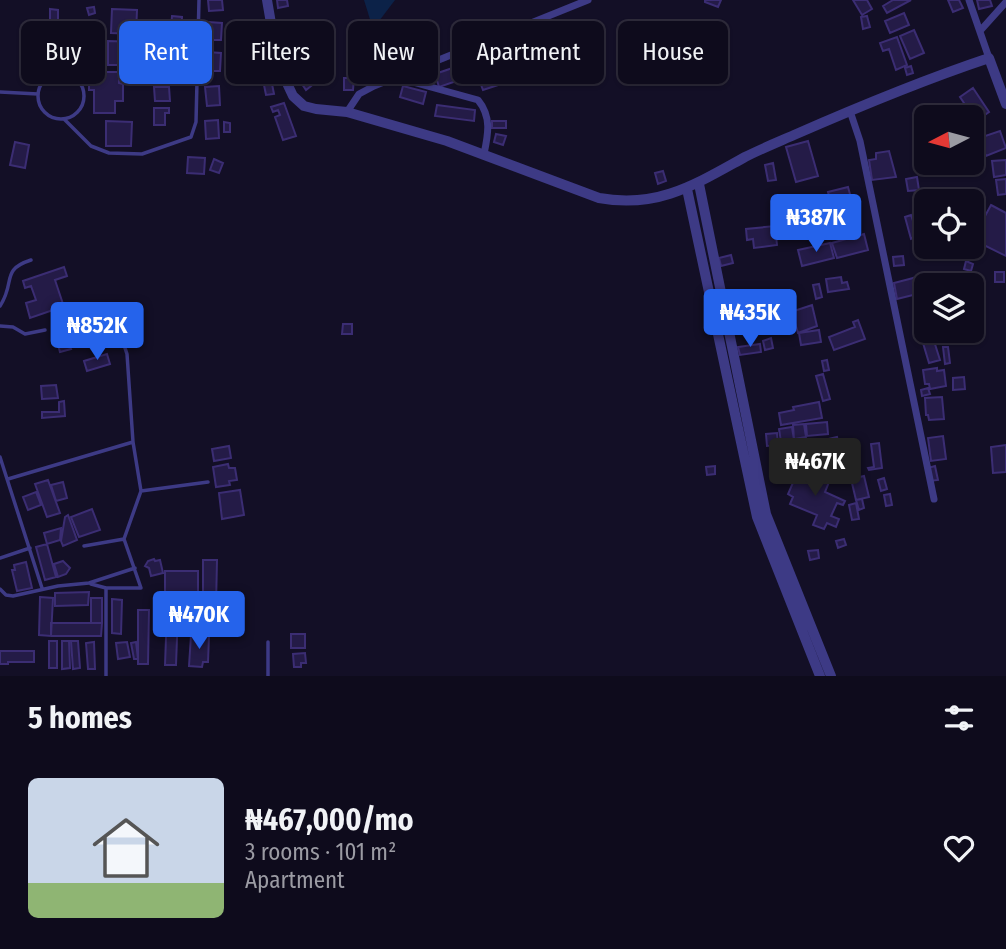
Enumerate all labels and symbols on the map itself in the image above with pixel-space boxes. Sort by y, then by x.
north arrow [914,105,984,175]
pin: ₦387K [767,194,865,254]
pin: ₦435K [701,290,799,349]
pin: ₦852K [48,302,146,362]
pin: ₦467K [766,438,864,498]
pin: ₦470K [150,592,248,651]

